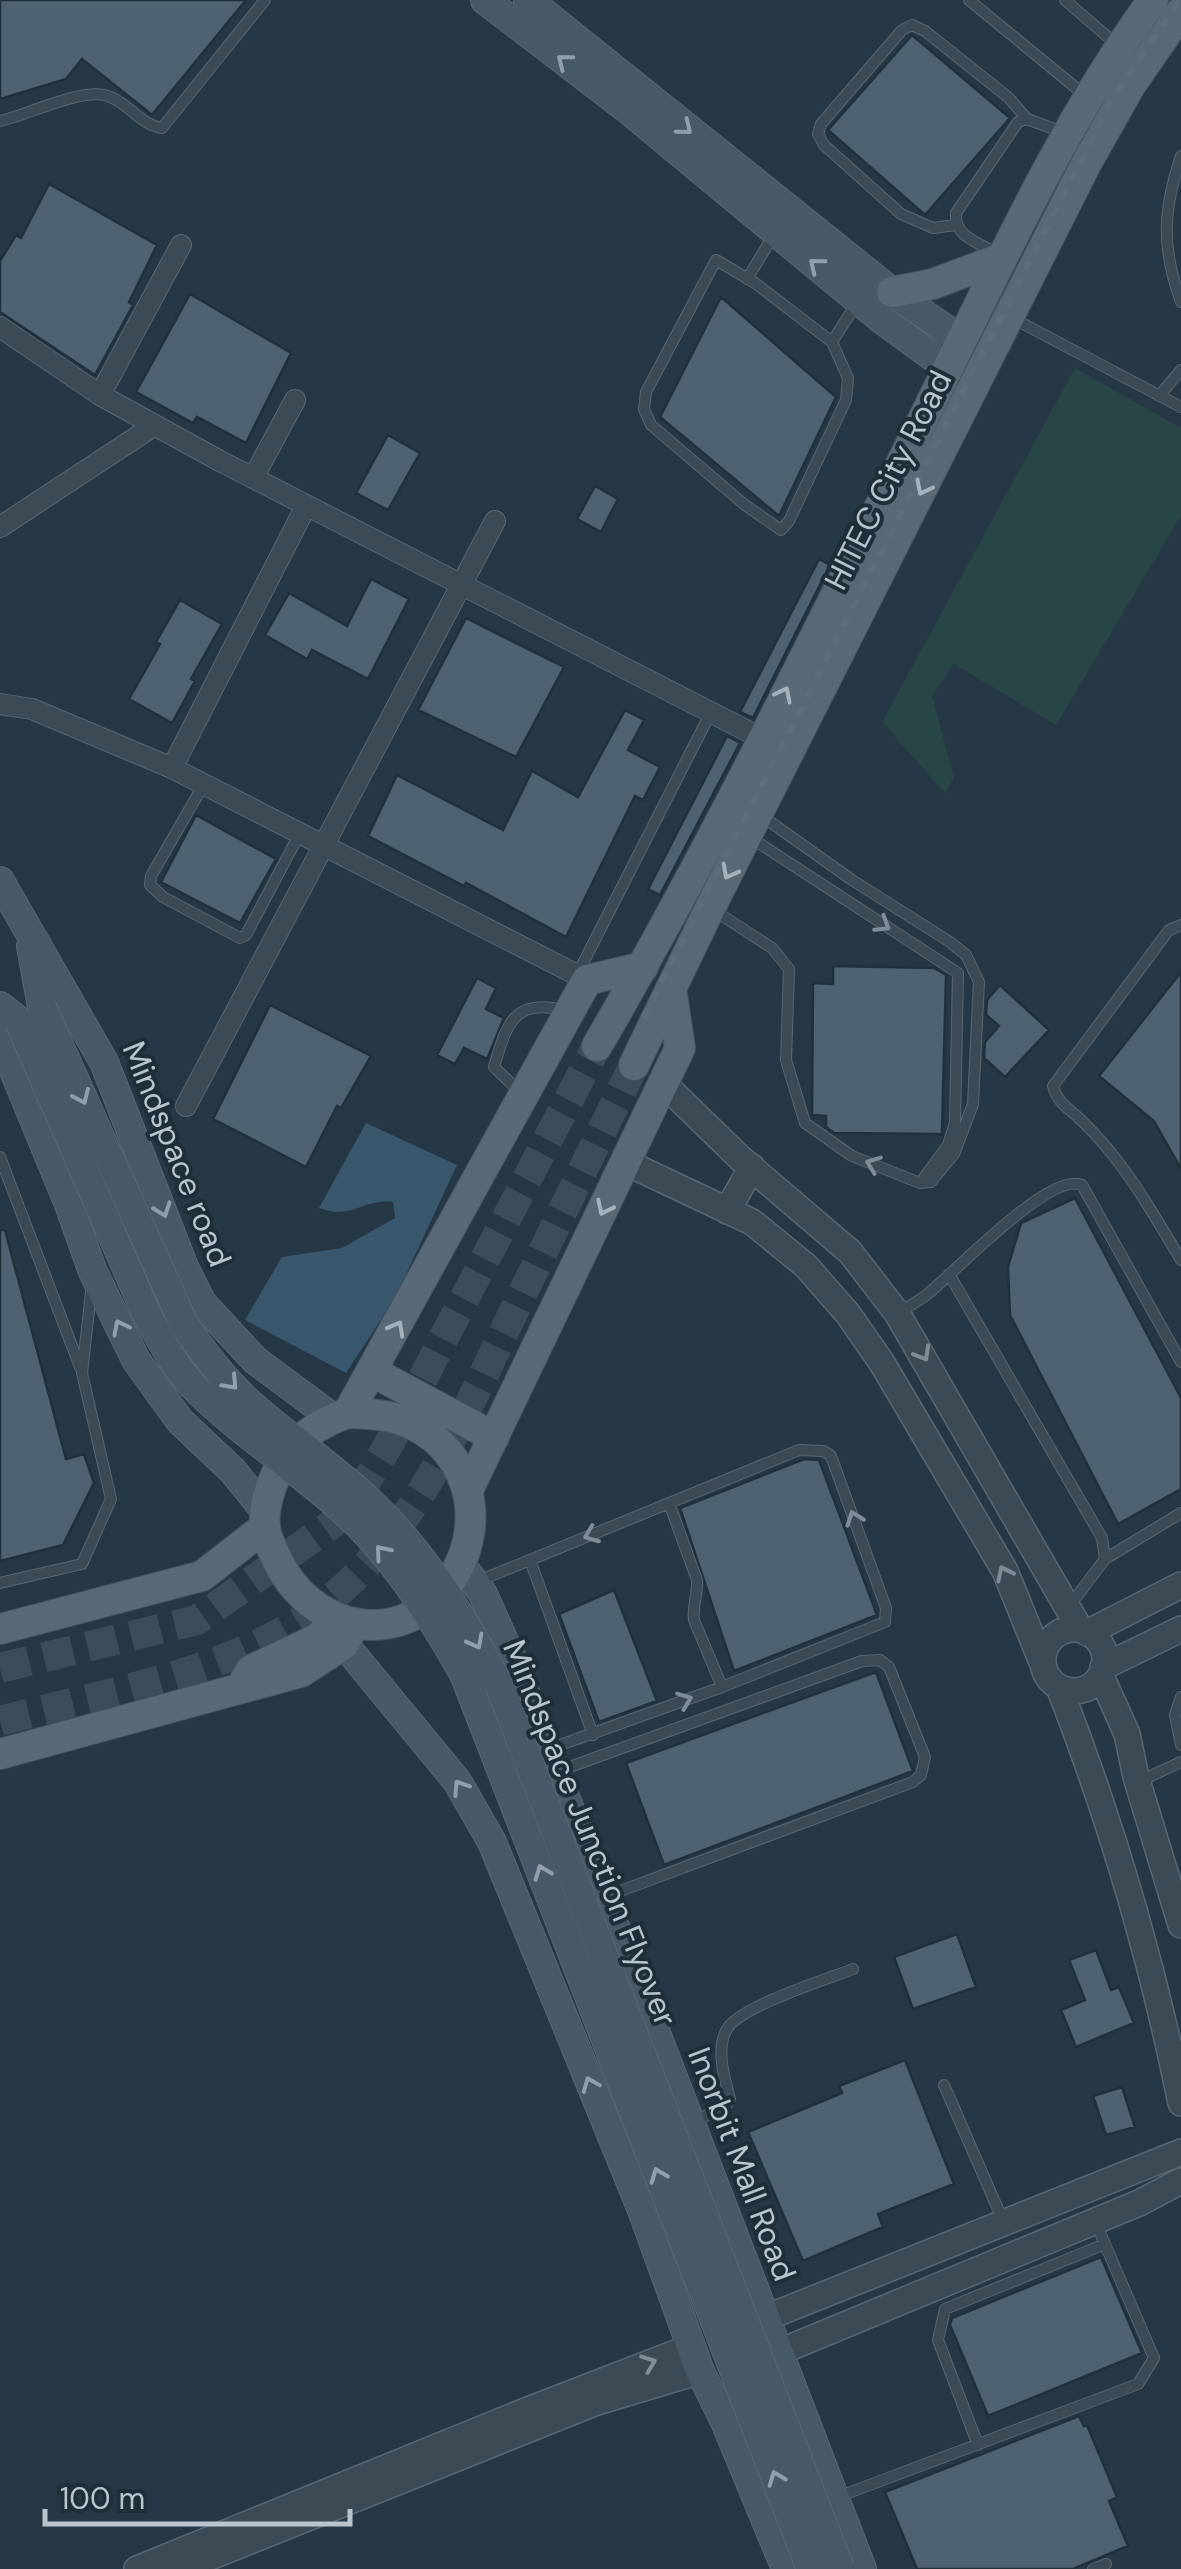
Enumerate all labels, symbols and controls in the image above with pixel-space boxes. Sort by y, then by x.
one-way arrow [557,55,575,72]
one-way arrow [674,116,692,133]
one-way arrow [810,259,828,277]
street label: HITEC City Road [815,363,961,597]
one-way arrow [916,478,935,496]
one-way arrow [772,686,791,704]
one-way arrow [721,861,741,879]
one-way arrow [872,913,890,932]
street label: Mindspace road [113,1035,241,1273]
one-way arrow [70,1086,90,1104]
one-way arrow [865,1156,883,1176]
one-way arrow [596,1197,616,1215]
one-way arrow [151,1201,172,1218]
one-way arrow [113,1319,132,1337]
one-way arrow [385,1321,404,1339]
one-way arrow [911,1343,931,1361]
one-way arrow [219,1372,237,1390]
one-way arrow [845,1511,865,1528]
one-way arrow [583,1524,601,1544]
one-way arrow [376,1545,394,1563]
one-way arrow [997,1565,1016,1583]
one-way arrow [464,1632,483,1650]
street label: Mindspace Junction Flyover [493,1634,687,2032]
one-way arrow [675,1692,692,1712]
one-way arrow [453,1780,472,1798]
one-way arrow [533,1864,554,1881]
street label: Inorbit Mall Road [678,2041,806,2287]
one-way arrow [582,2076,602,2094]
one-way arrow [649,2168,670,2185]
one-way arrow [639,2355,657,2375]
scale bar [45,2464,350,2526]
one-way arrow [767,2470,787,2488]
text: 100 m [60,2479,145,2518]

